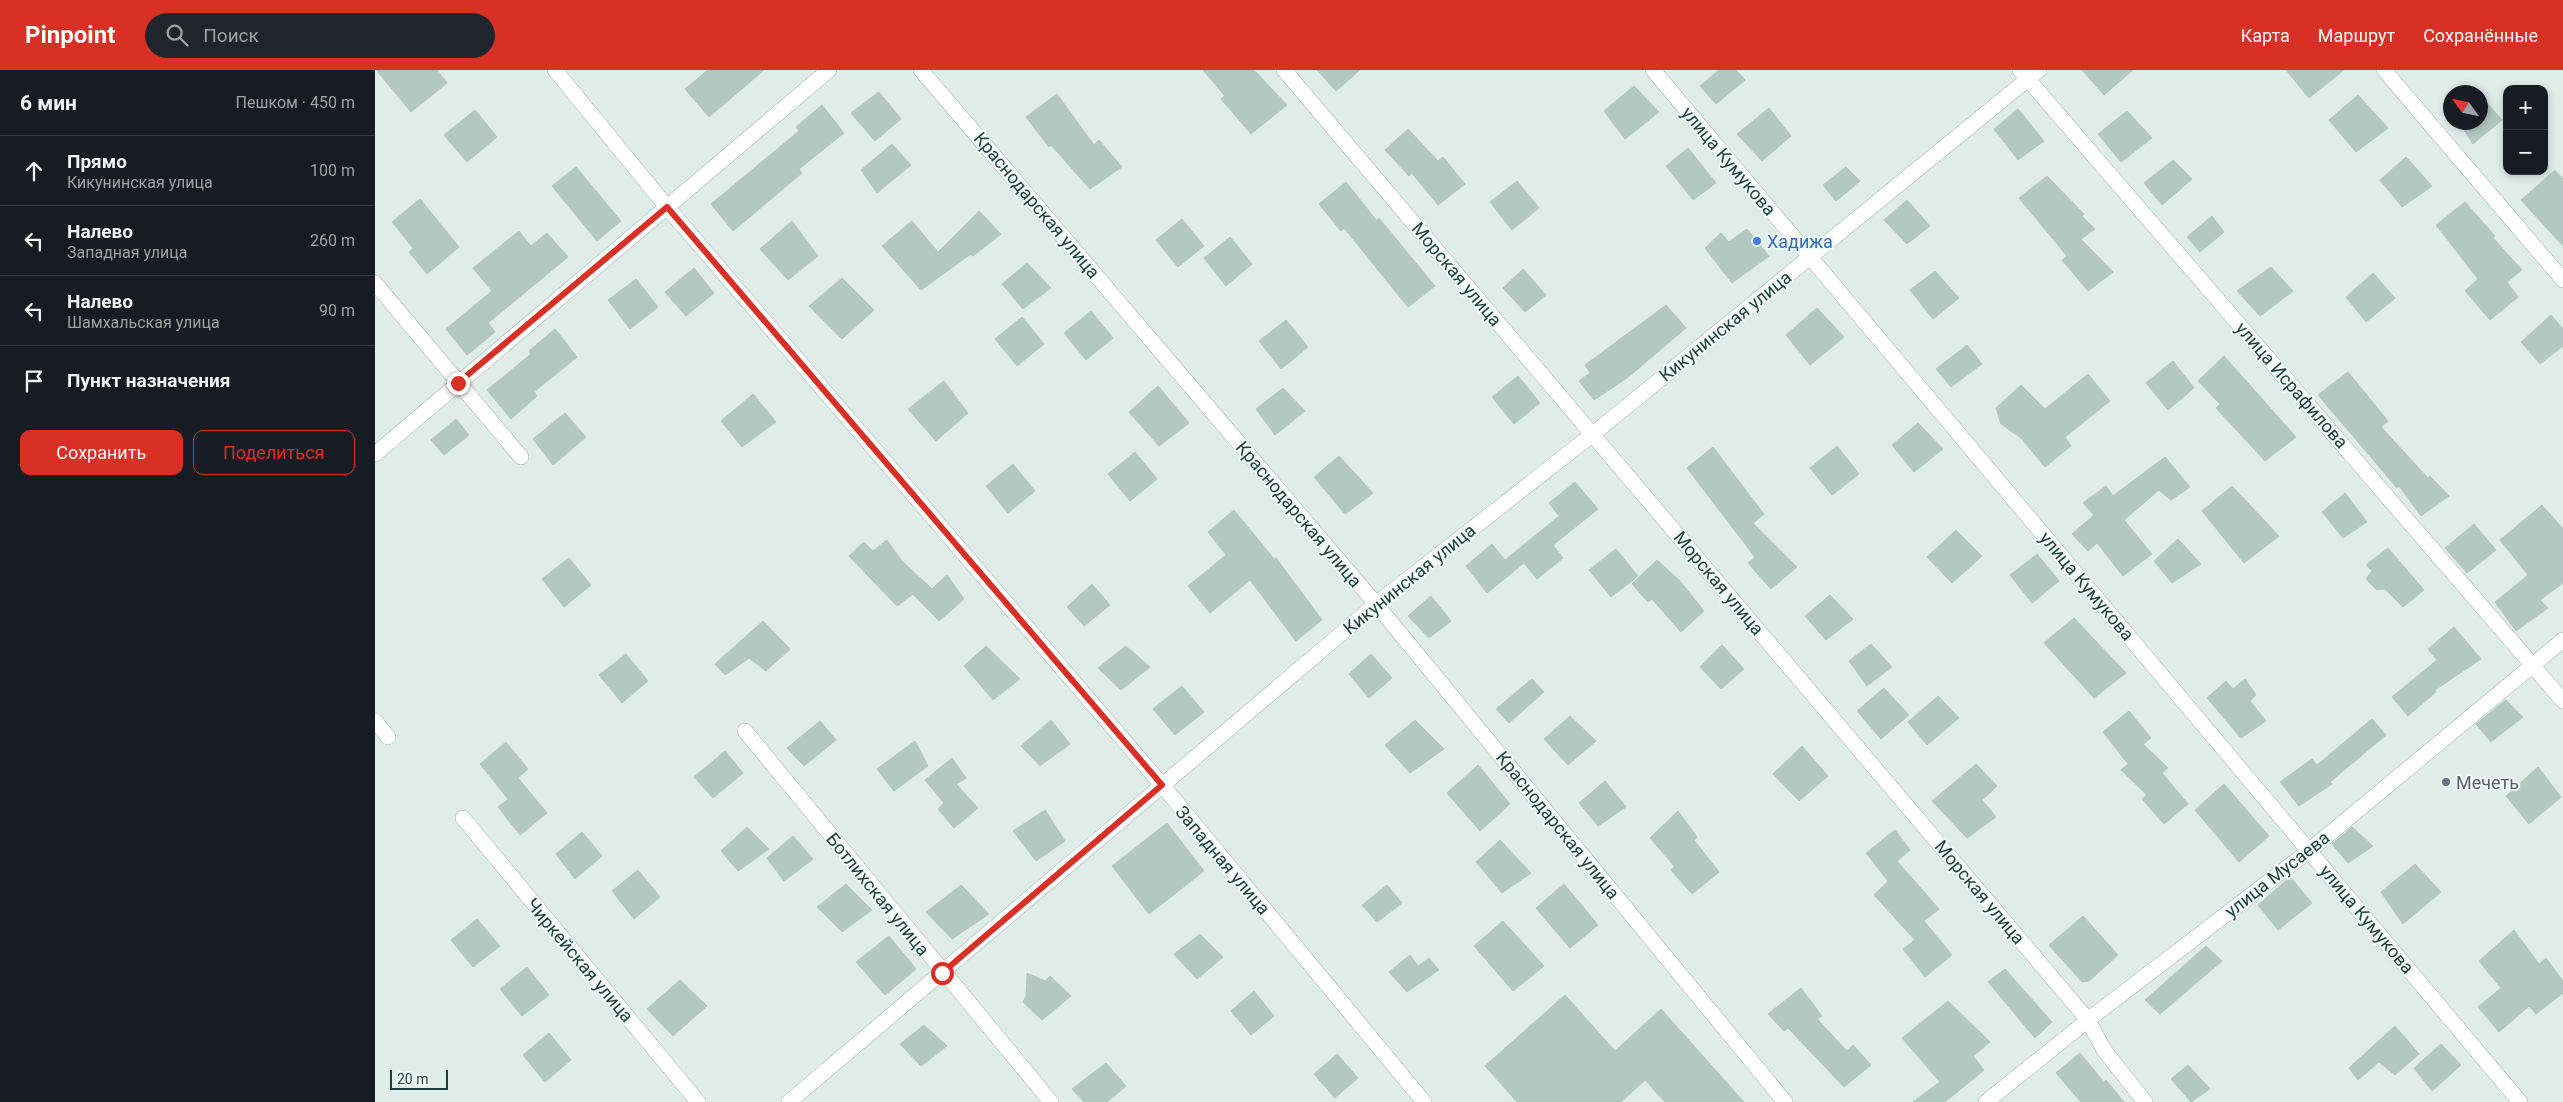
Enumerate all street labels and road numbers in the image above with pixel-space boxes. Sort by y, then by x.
street label: улица Кумукова [1677,102,1781,220]
street label: Краснодарская улица [970,128,1104,282]
street label: Морская улица [1408,218,1506,330]
street label: Кикунинская улица [1655,266,1795,386]
street label: улица Исрафилова [2232,318,2352,452]
street label: Краснодарская улица [1232,437,1366,591]
street label: Кикунинская улица [1339,519,1479,639]
street label: Морская улица [1670,527,1768,639]
street label: улица Кумукова [2035,527,2139,645]
street label: Краснодарская улица [1492,747,1624,903]
street label: Западная улица [1171,801,1275,919]
street label: улица Мусаева [2221,827,2333,921]
street label: Ботлихская улица [822,828,934,960]
street label: Морская улица [1931,836,2029,948]
street label: улица Кумукова [2315,860,2419,978]
street label: Чиркейская улица [522,894,638,1026]

